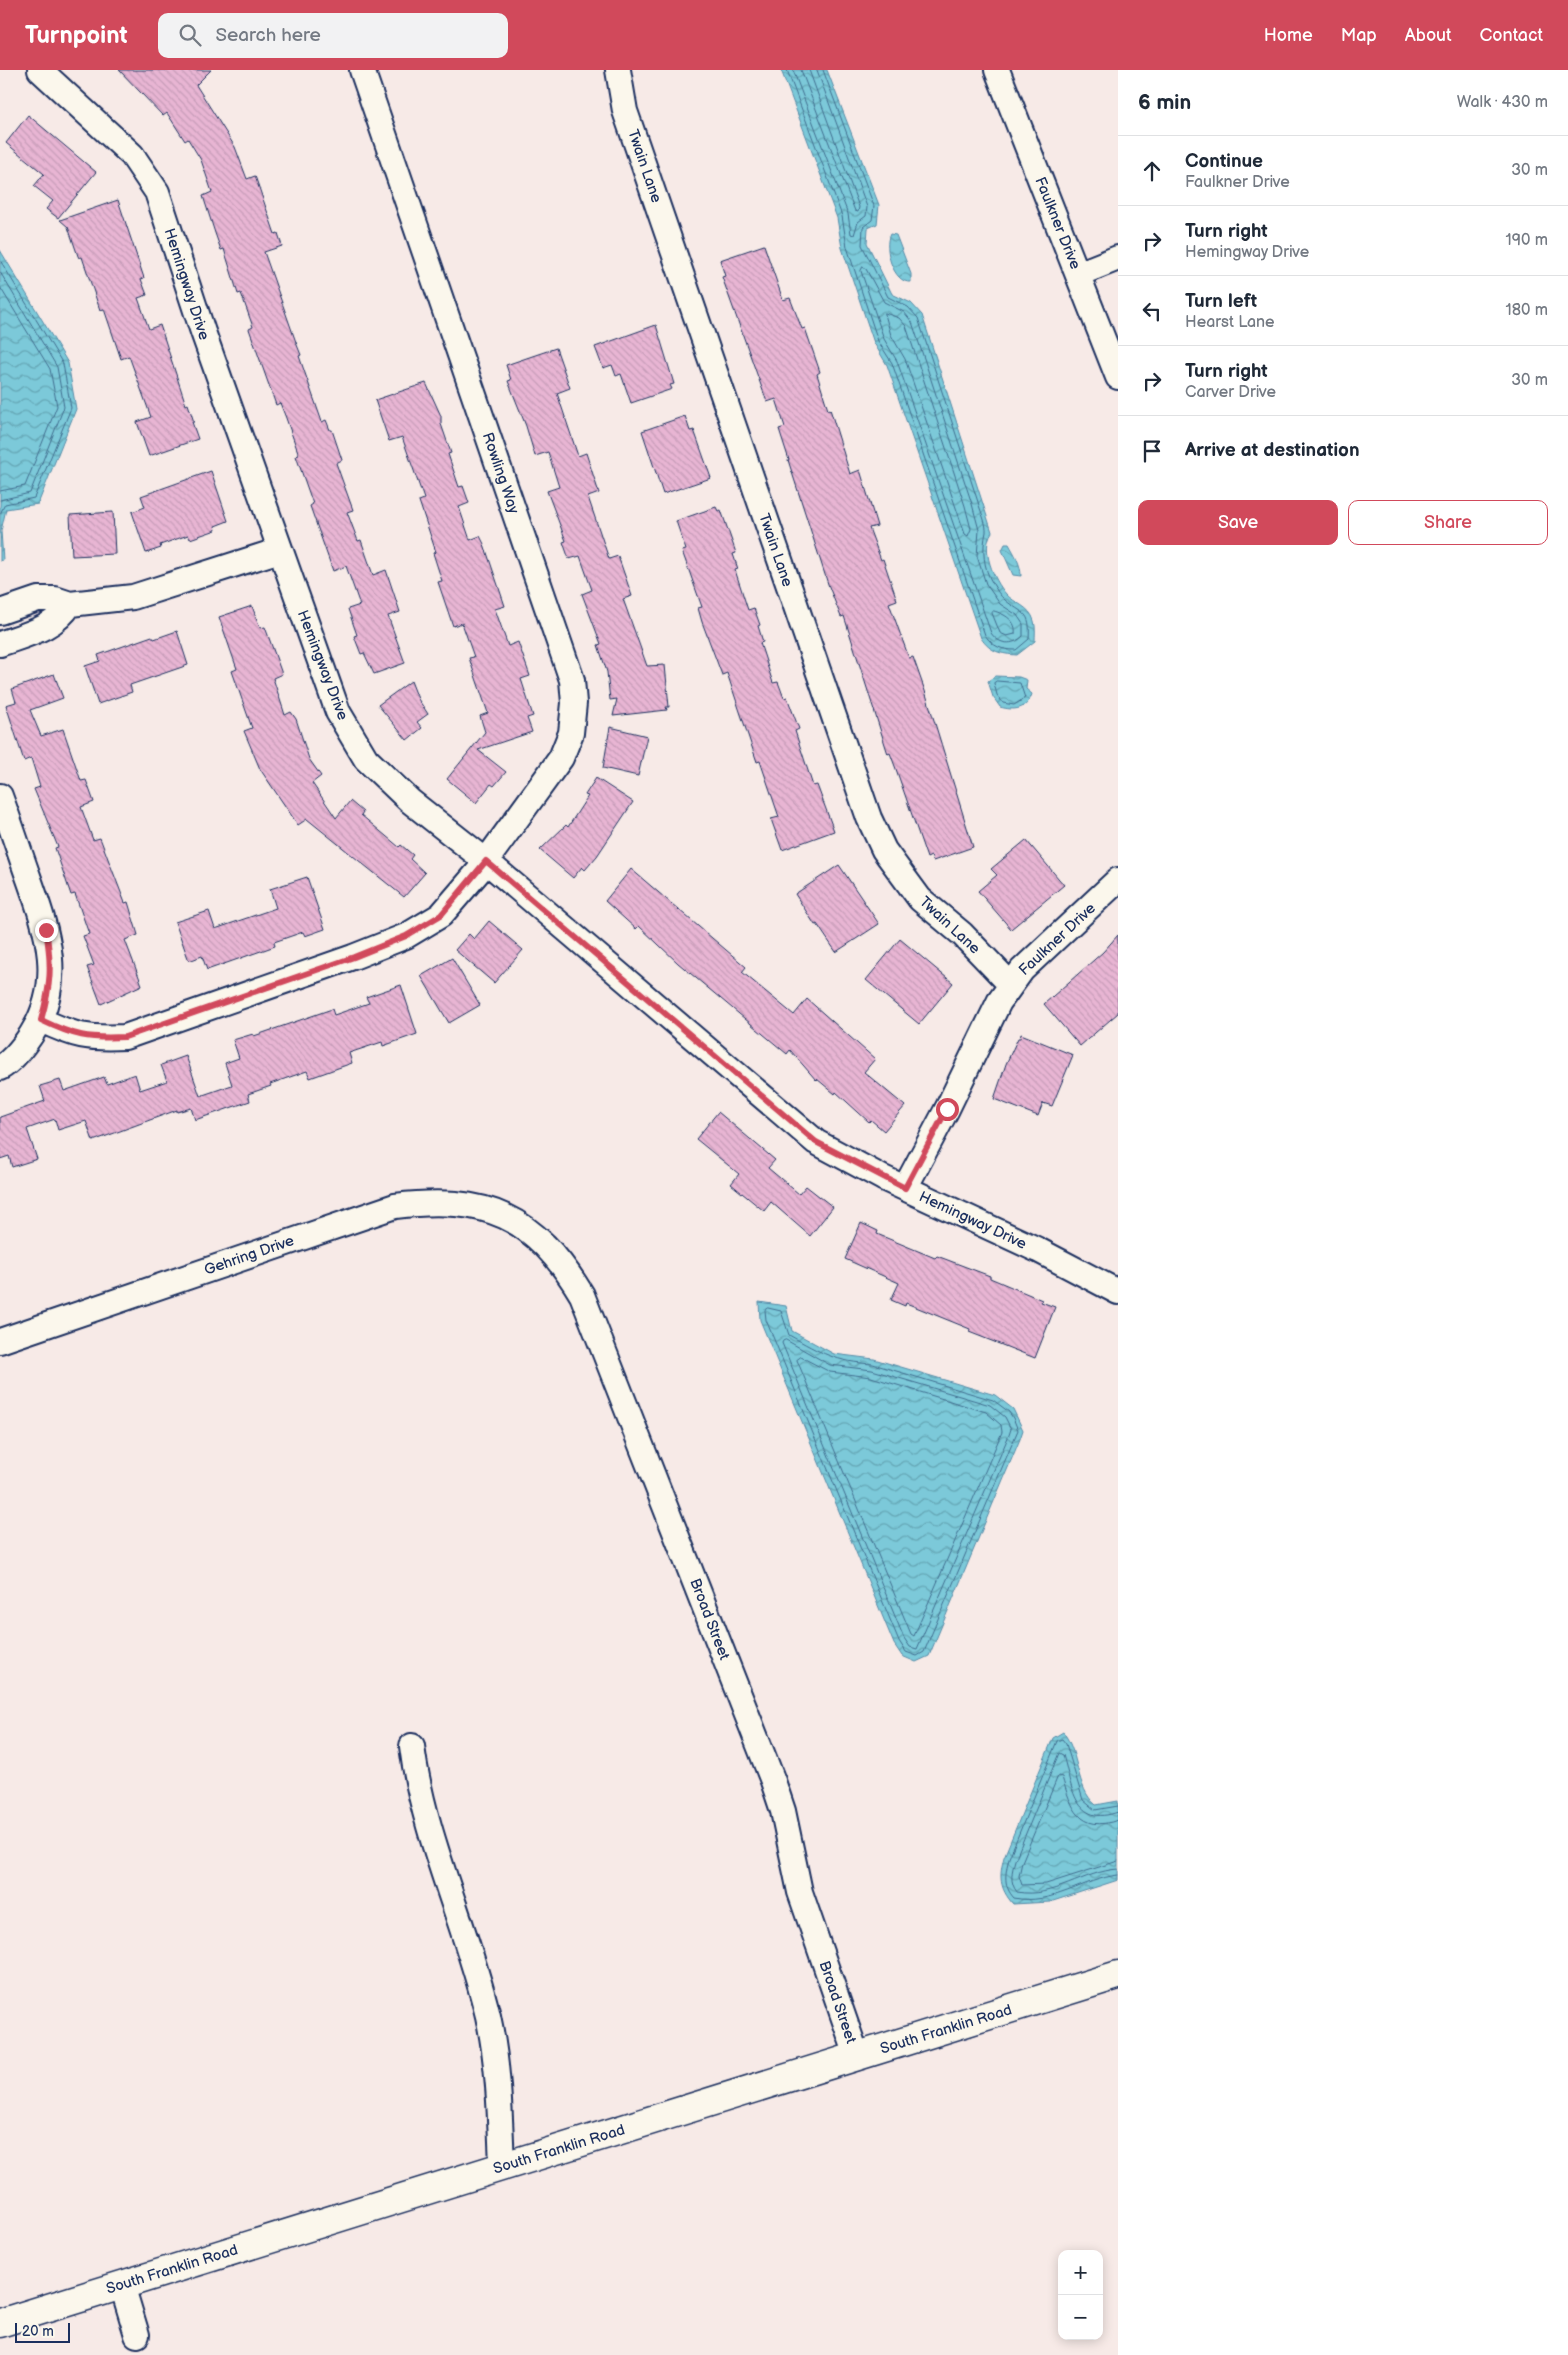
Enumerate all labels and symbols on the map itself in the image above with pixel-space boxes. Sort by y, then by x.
street label: Twain Lane [623,127,666,205]
street label: Faulkner Drive [1030,174,1085,272]
street label: Hemingway Drive [159,226,214,343]
street label: Rowling Way [478,430,523,516]
street label: Twain Lane [754,511,797,589]
street label: Hemingway Drive [293,607,352,723]
street label: Twain Lane [915,892,984,958]
street label: Faulkner Drive [1015,899,1100,980]
route end [35,919,58,942]
route start [936,1098,959,1121]
street label: Hemingway Drive [916,1187,1030,1254]
street label: Gehring Drive [202,1231,297,1280]
street label: Broad Street [685,1576,734,1663]
street label: Broad Street [815,1958,861,2046]
street label: South Franklin Road [878,2000,1014,2059]
street label: South Franklin Road [491,2120,627,2179]
street label: South Franklin Road [104,2240,240,2299]
scale bar [15,2320,70,2343]

